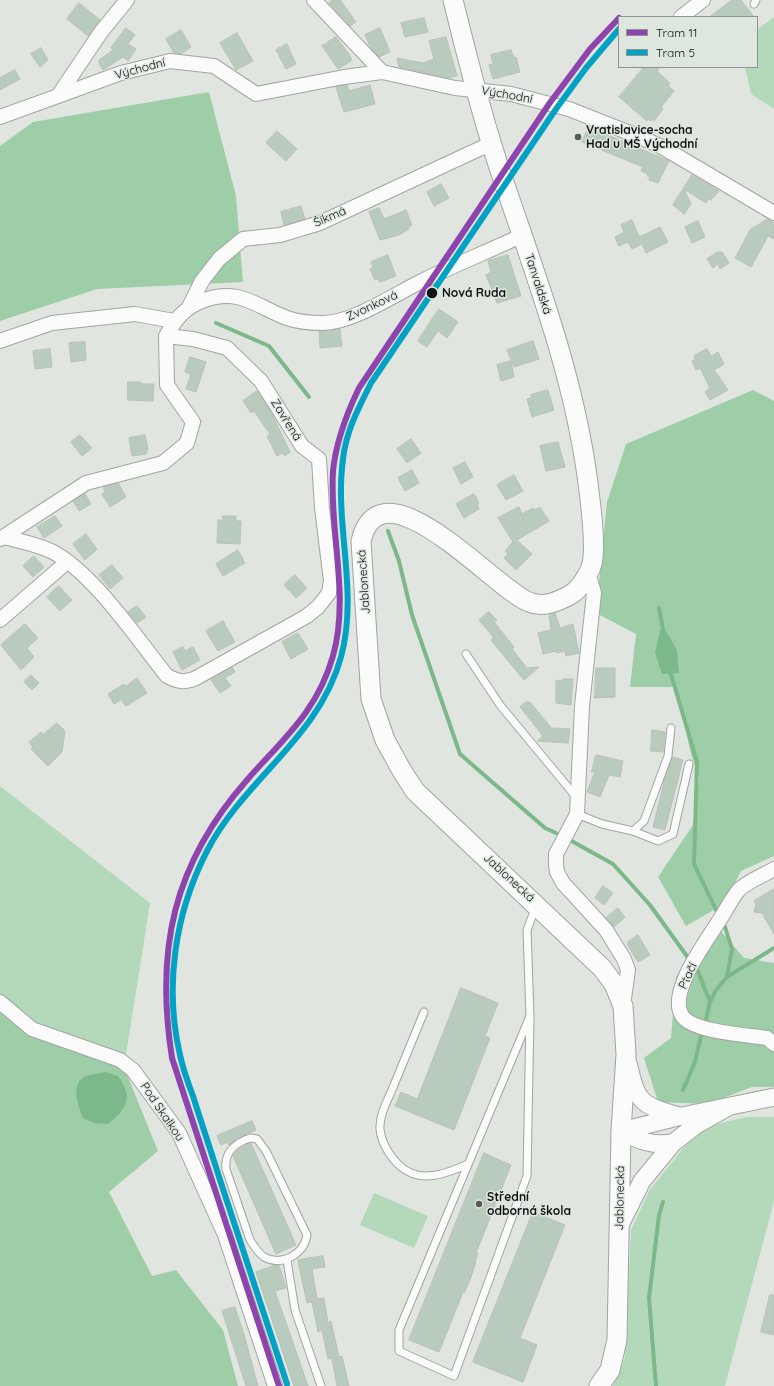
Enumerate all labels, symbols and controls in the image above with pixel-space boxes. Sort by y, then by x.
legend [618,16,758,68]
text: Tram 11 [656,25,697,40]
text: Tram 5 [656,45,695,60]
street label: Východní [113,55,167,83]
street label: Východní [480,83,534,107]
place label: Vratislavice-socha Had u MŠ Východní [586,123,697,151]
marker: Vratislavice-socha Had u MŠ Východní [573,132,583,142]
street label: Šikmá [312,204,348,230]
street label: Tanvaldská [521,252,555,316]
marker: Nová Ruda [425,286,439,300]
place label: Nová Ruda [442,286,506,300]
street label: Zvonková [344,288,400,324]
street label: Zavřená [267,396,305,444]
street label: Jablonecká [355,549,373,615]
street label: Jablonecká [480,851,538,905]
street label: Ptačí [676,961,700,991]
street label: Pod Skalkou [137,1080,187,1144]
street label: Jablonecká [612,1165,628,1231]
place label: Střední odborná škola [487,1190,571,1218]
marker: Střední odborná škola [474,1199,484,1209]

